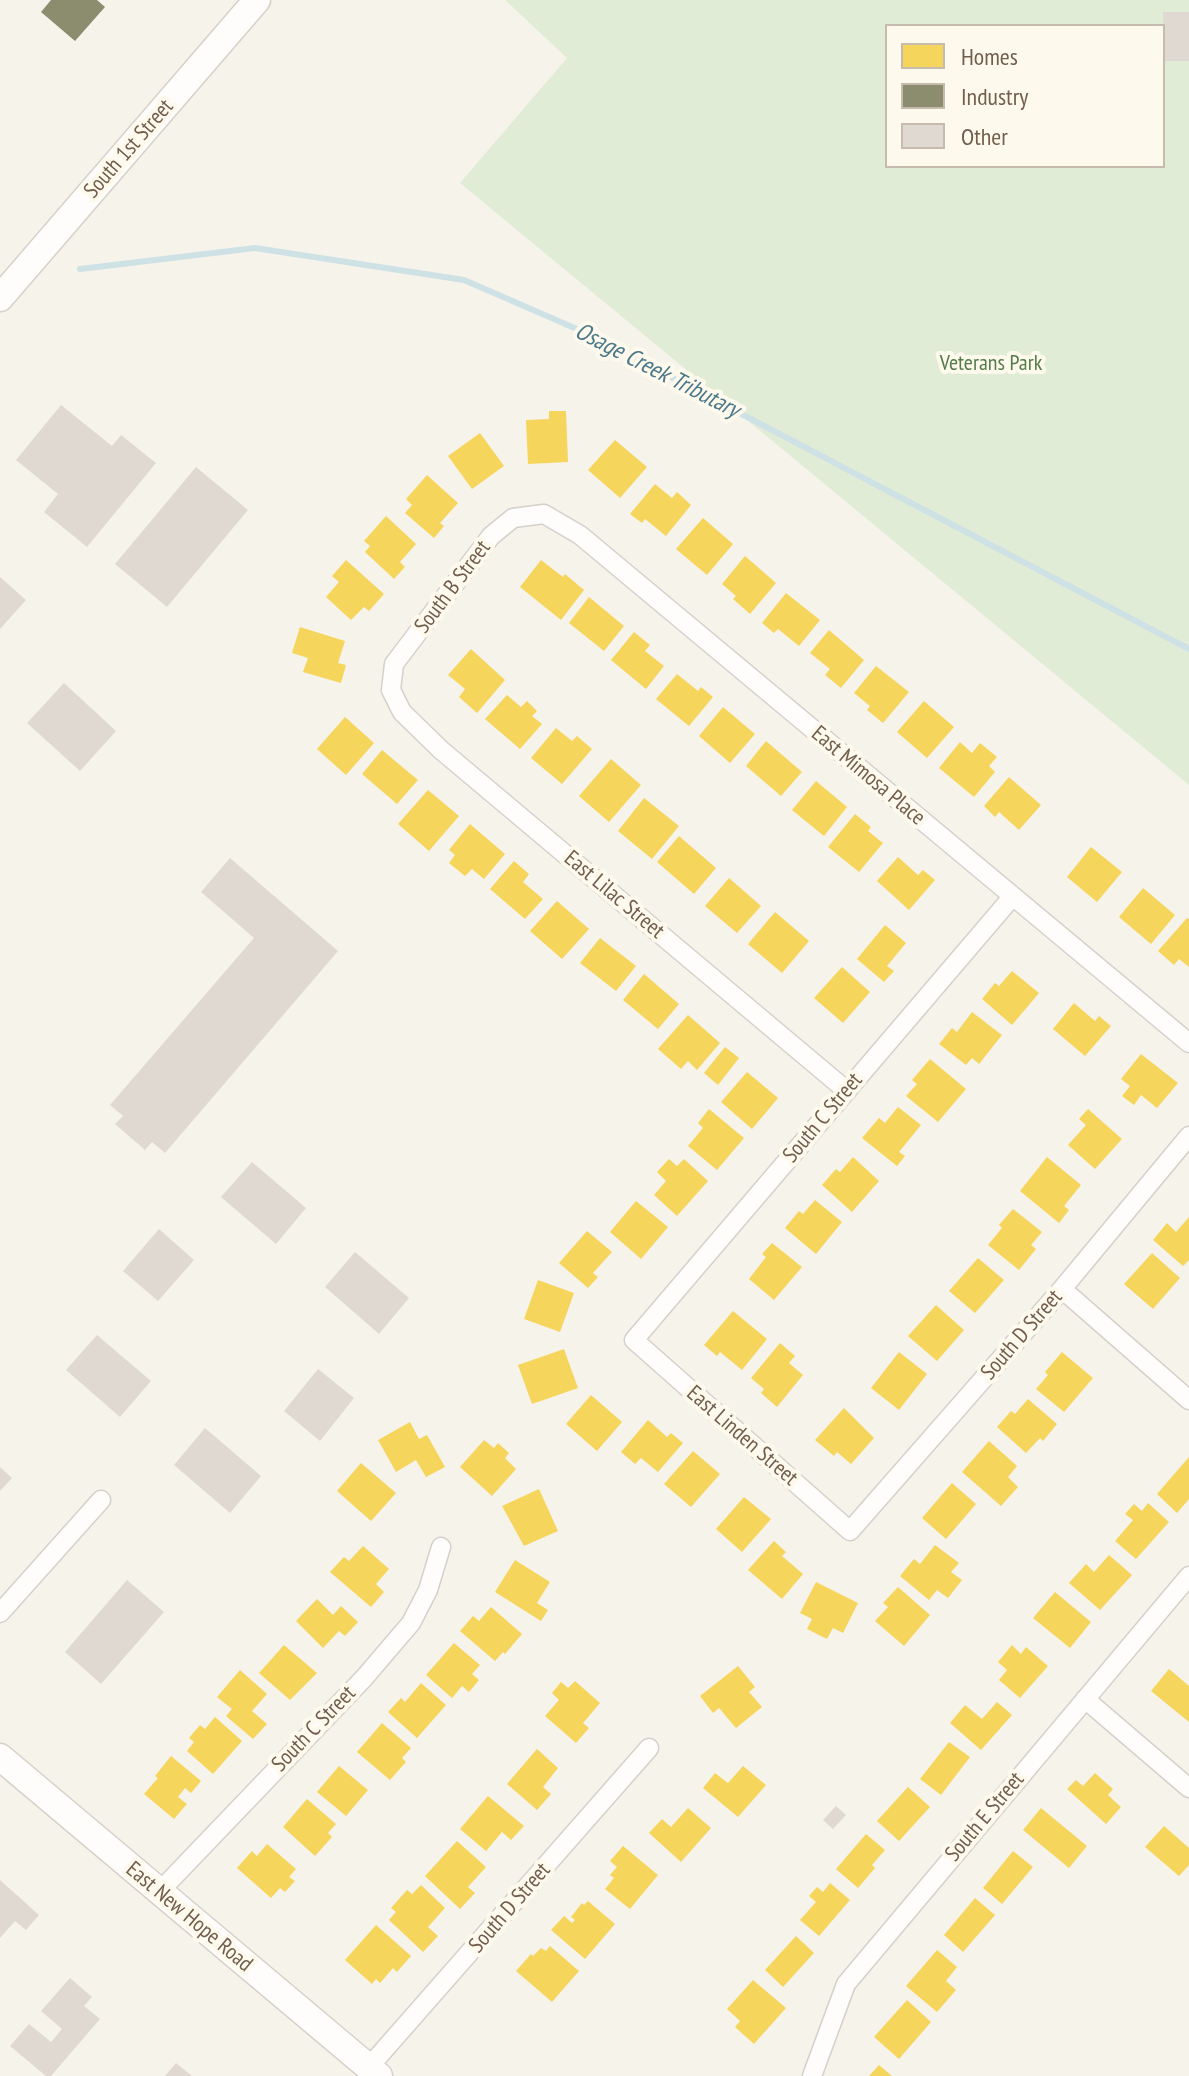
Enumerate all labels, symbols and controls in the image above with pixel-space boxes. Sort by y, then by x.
legend [885,24,1165,168]
text: Homes [961,41,1018,72]
text: Industry [961,81,1028,112]
street label: South 1st Street [79,94,179,204]
text: Other [961,121,1008,152]
water label: Osage Creek Tributary [570,317,744,425]
park label: Veterans Park [940,351,1042,377]
street label: South B Street [410,535,496,639]
street label: East Mimosa Place [806,721,930,831]
street label: East Lilac Street [559,846,669,944]
street label: South C Street [778,1068,868,1168]
street label: South D Street [976,1285,1068,1385]
street label: East Linden Street [681,1381,803,1491]
street label: South C Street [267,1681,361,1777]
street label: South E Street [940,1767,1030,1867]
street label: East New Hope Road [120,1856,258,1978]
street label: South D Street [464,1858,556,1958]

